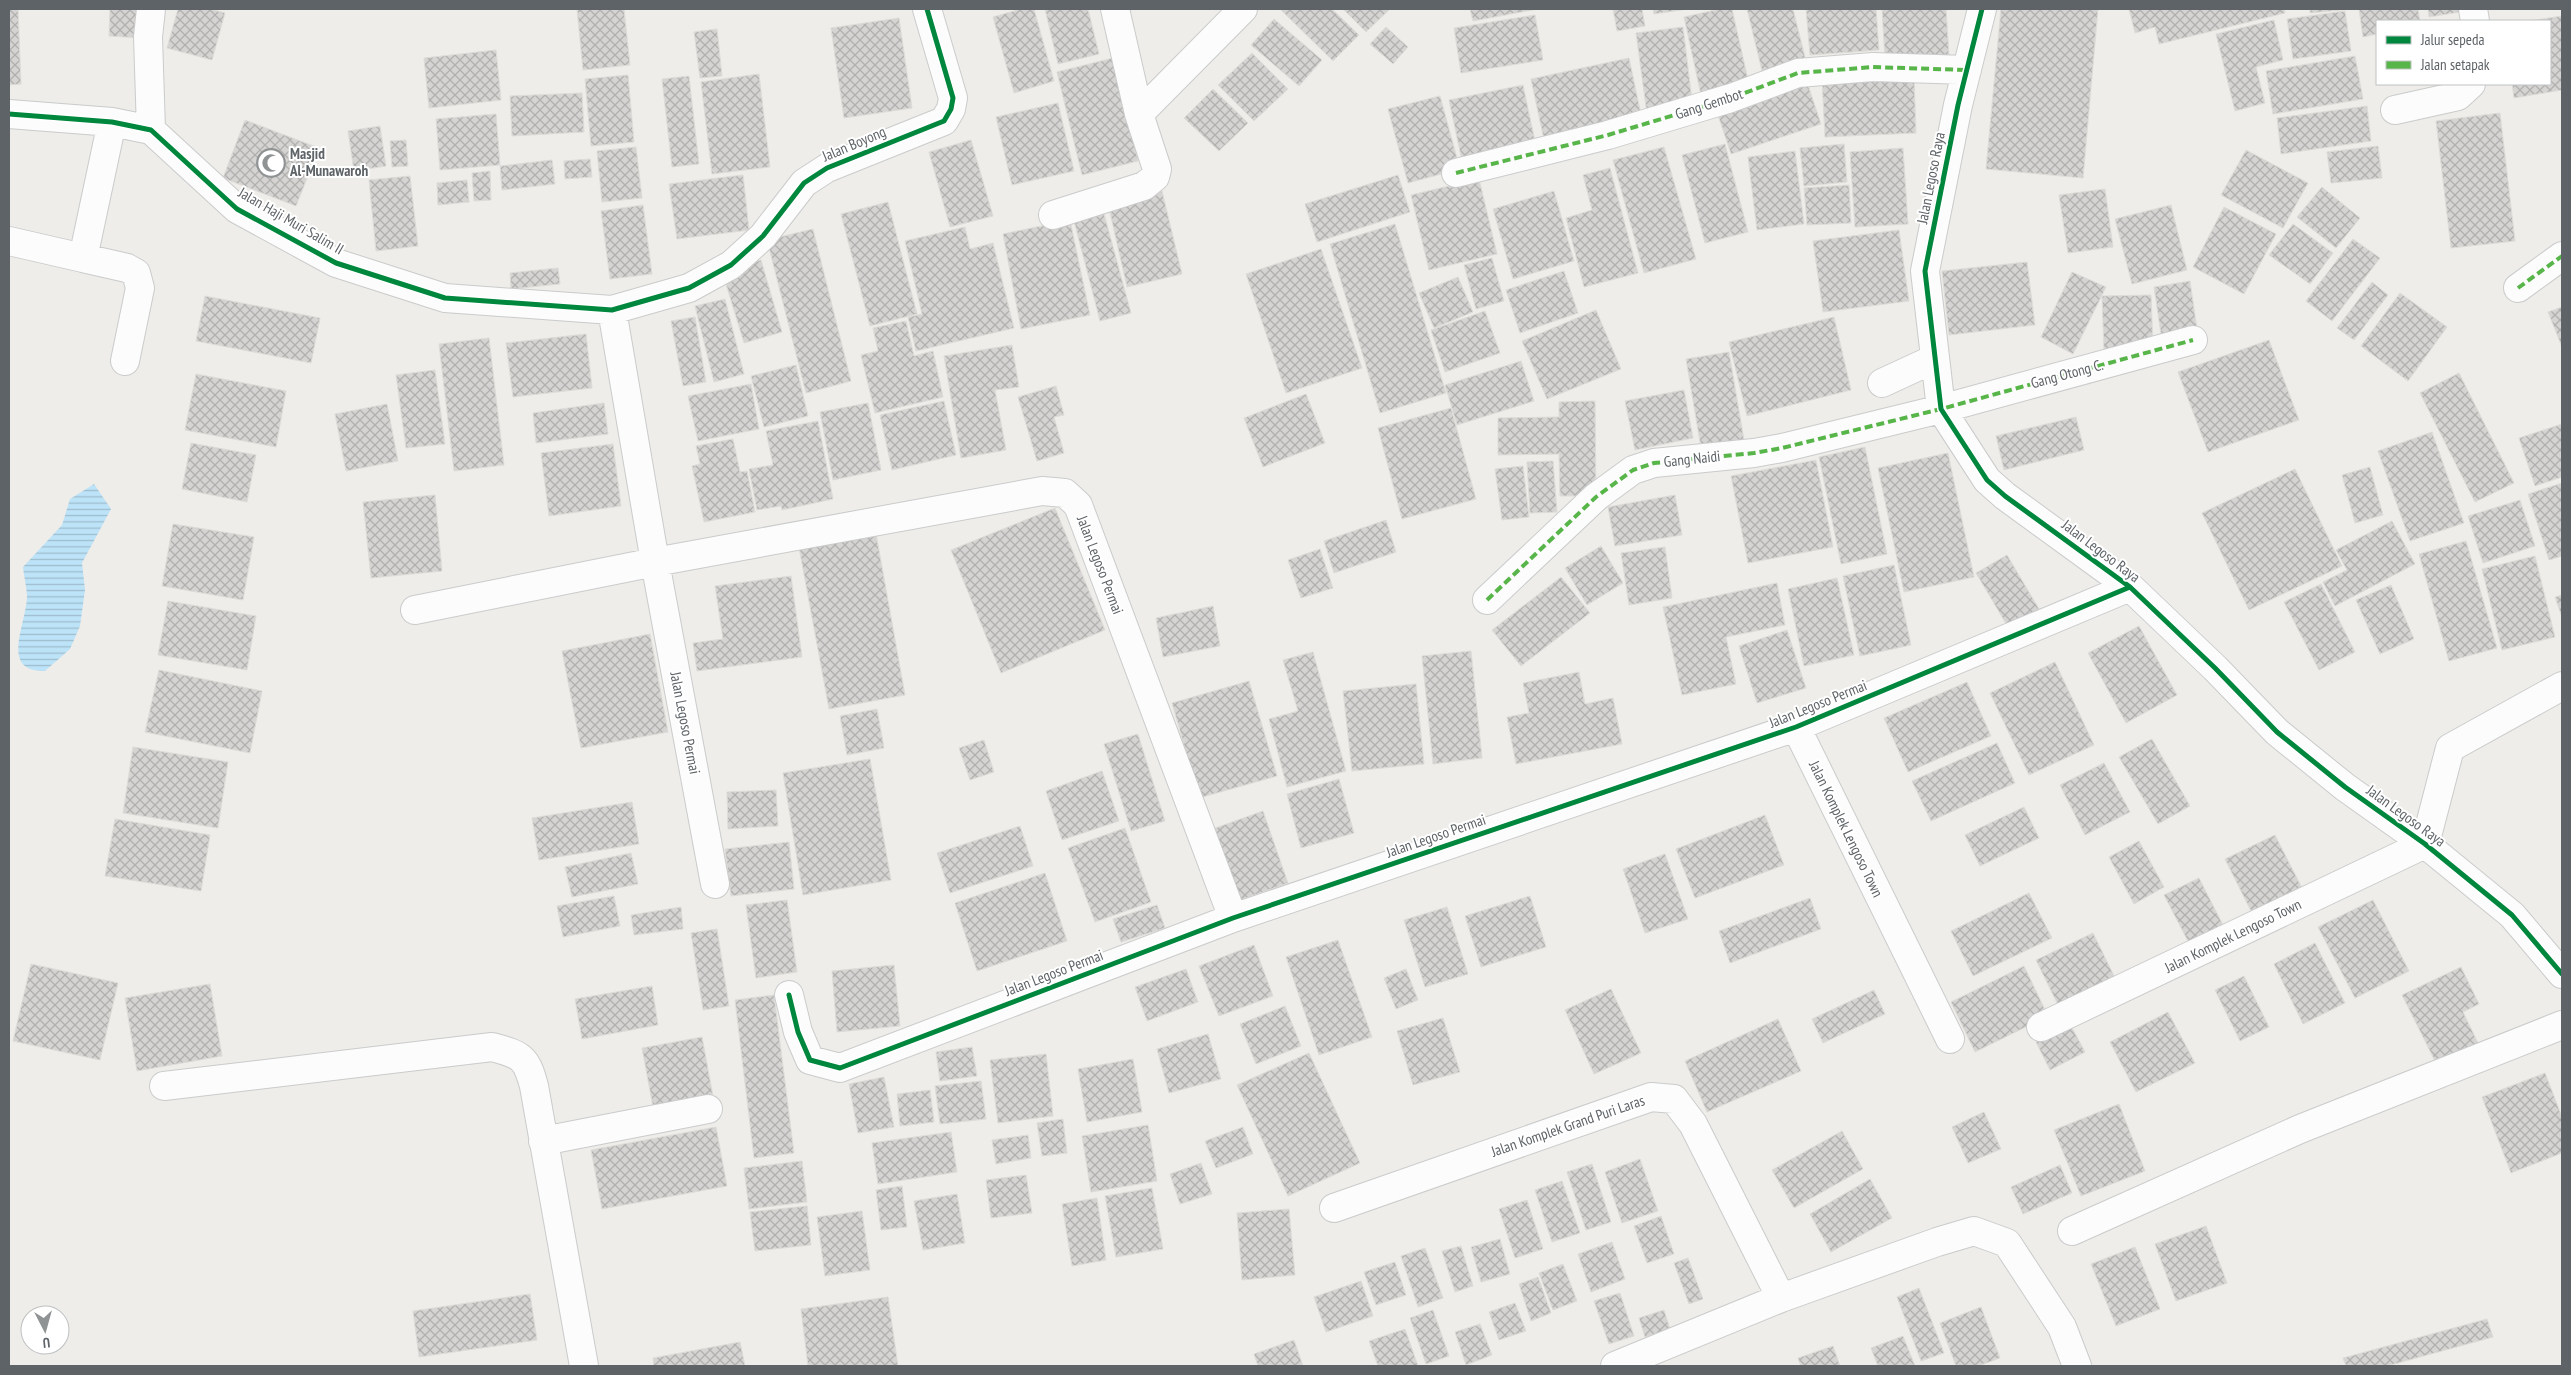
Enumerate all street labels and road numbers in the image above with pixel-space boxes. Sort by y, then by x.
street label: Gang Gembot [1673,84,1745,123]
street label: Jalan Boyong [818,122,889,166]
street label: Jalan Legoso Raya [1912,130,1949,226]
street label: Jalan Haji Muri Salim II [234,182,347,258]
street label: Gang Otong C. [2029,355,2105,392]
street label: Gang Naidi [1663,446,1721,471]
street label: Jalan Legoso Permai [1073,512,1128,617]
street label: Jalan Legoso Raya [2058,514,2144,586]
street label: Jalan Legoso Permai [666,669,705,776]
street label: Jalan Legoso Permai [1765,675,1870,732]
street label: Jalan Komplek Lengoso Town [1805,757,1888,900]
street label: Jalan Legoso Raya [2362,780,2450,851]
street label: Jalan Legoso Permai [1383,810,1488,862]
street label: Jalan Komplek Lengoso Town [2161,894,2304,977]
street label: Jalan Legoso Permai [1001,945,1106,1000]
street label: Jalan Komplek Grand Puri Laras [1488,1090,1647,1161]

